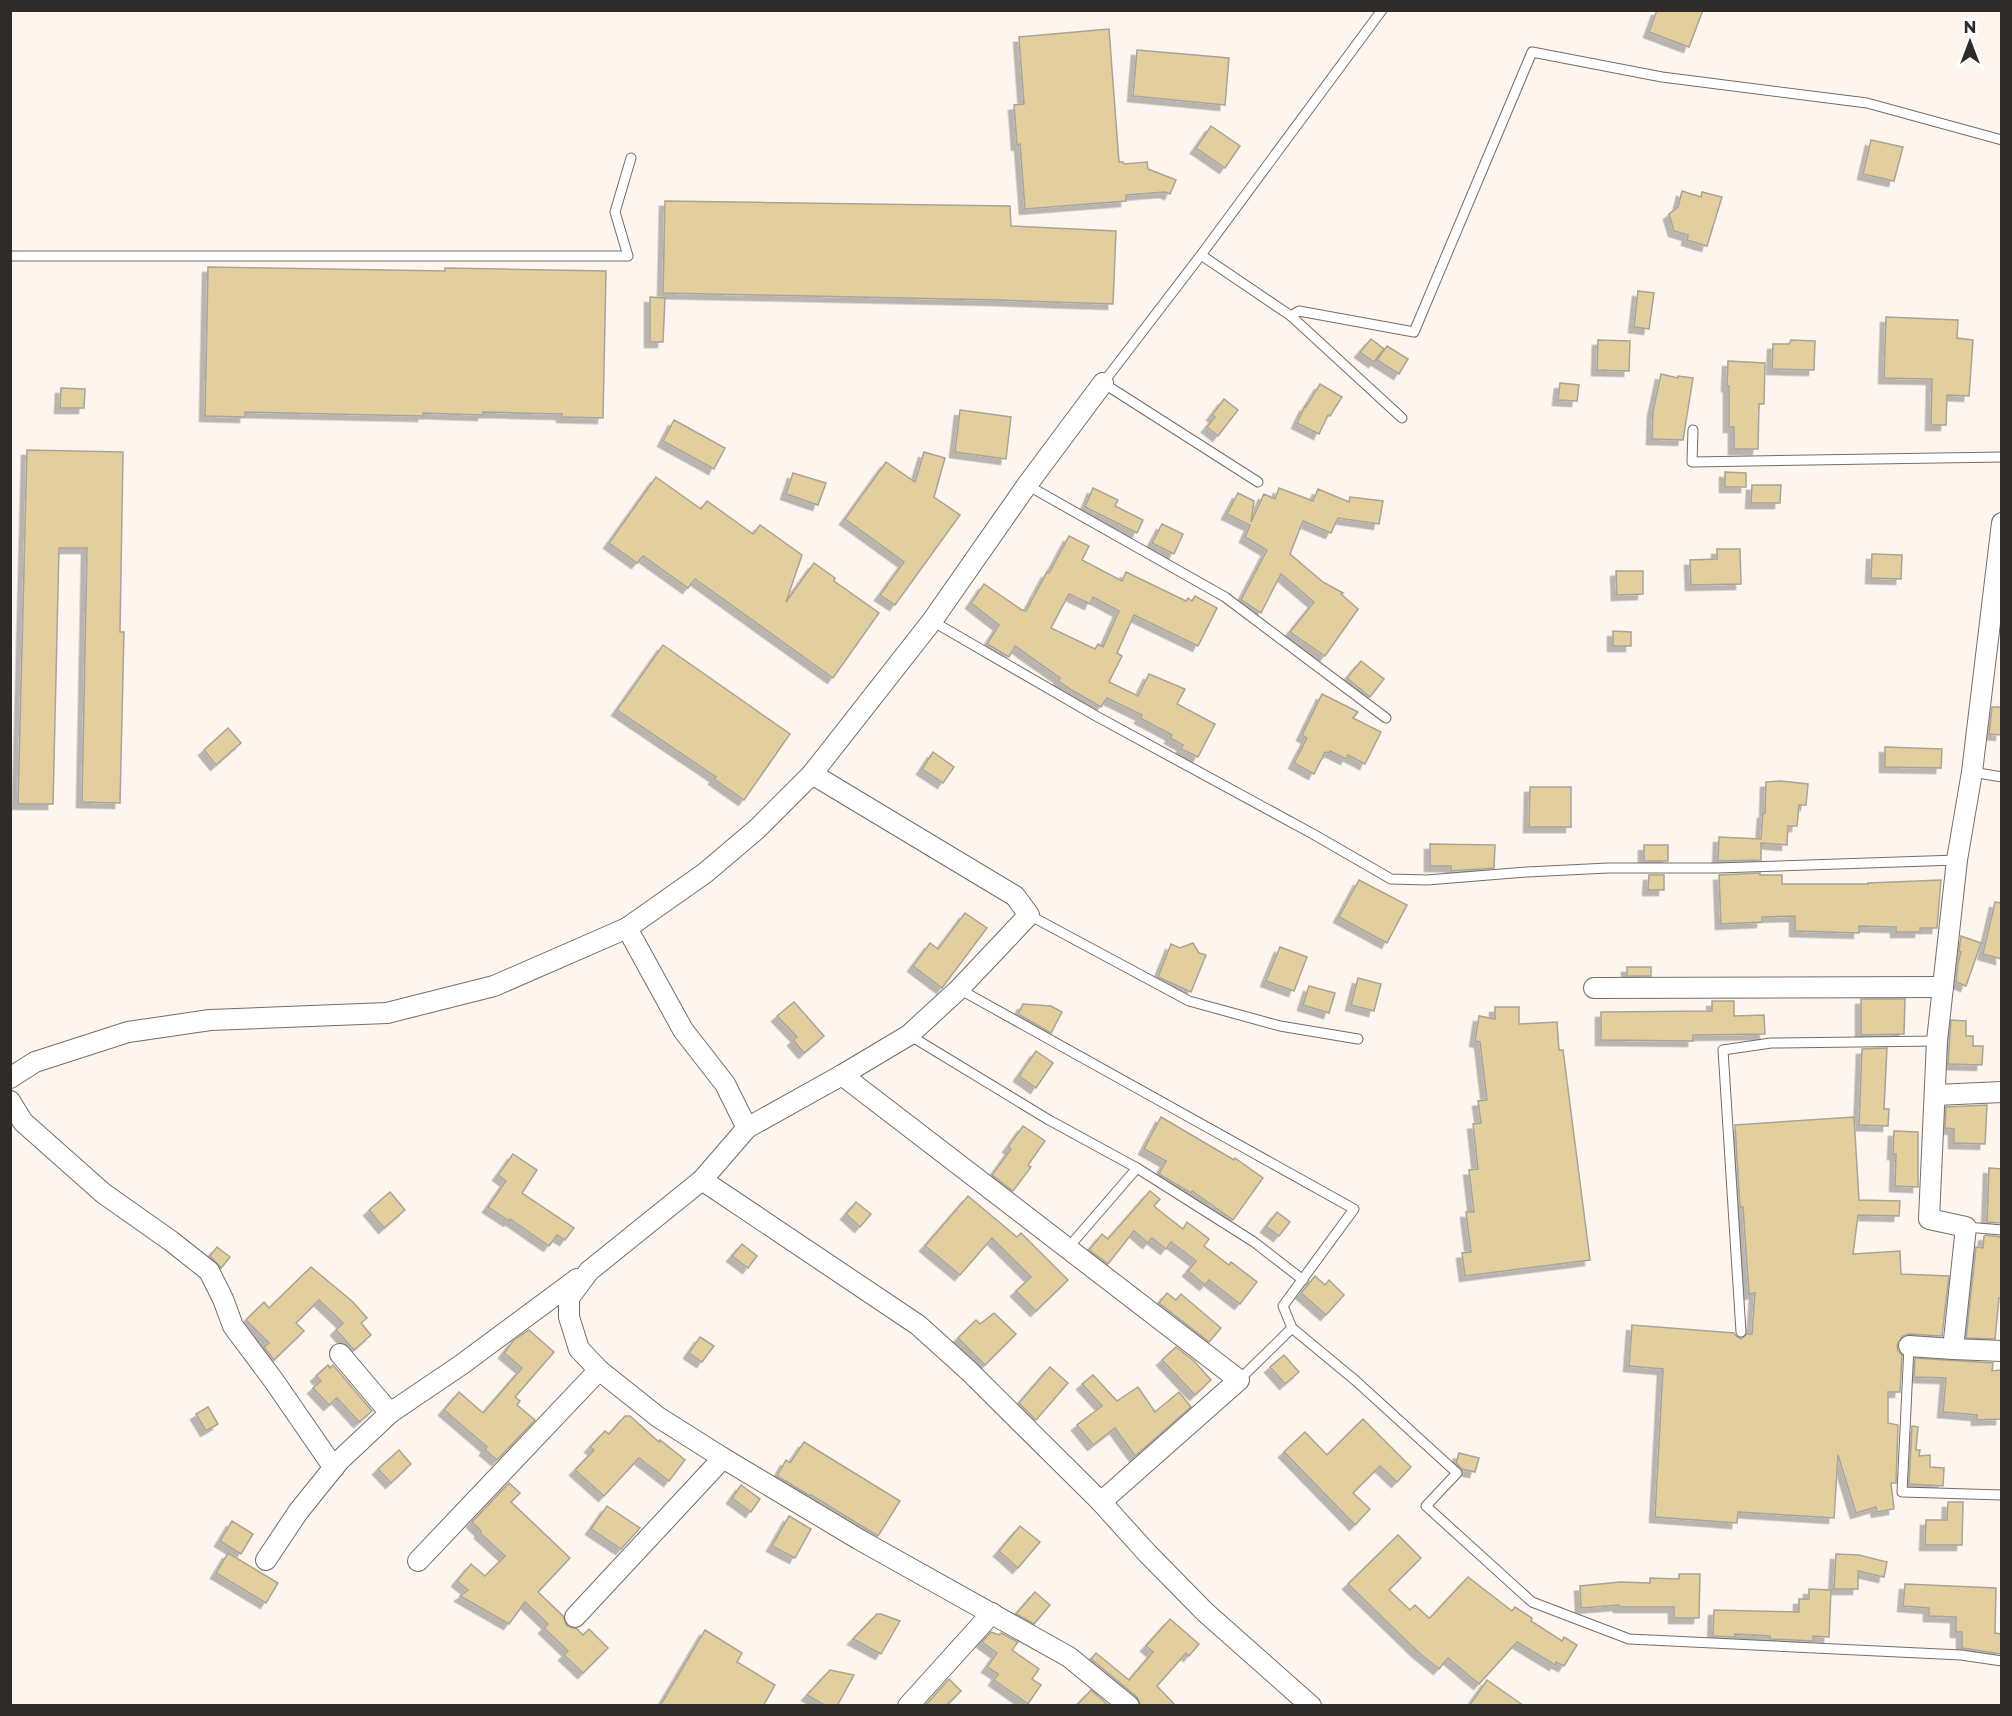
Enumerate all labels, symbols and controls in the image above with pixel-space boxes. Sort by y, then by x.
north arrow [1940,12,2000,72]
text: N [1964,18,1976,37]

